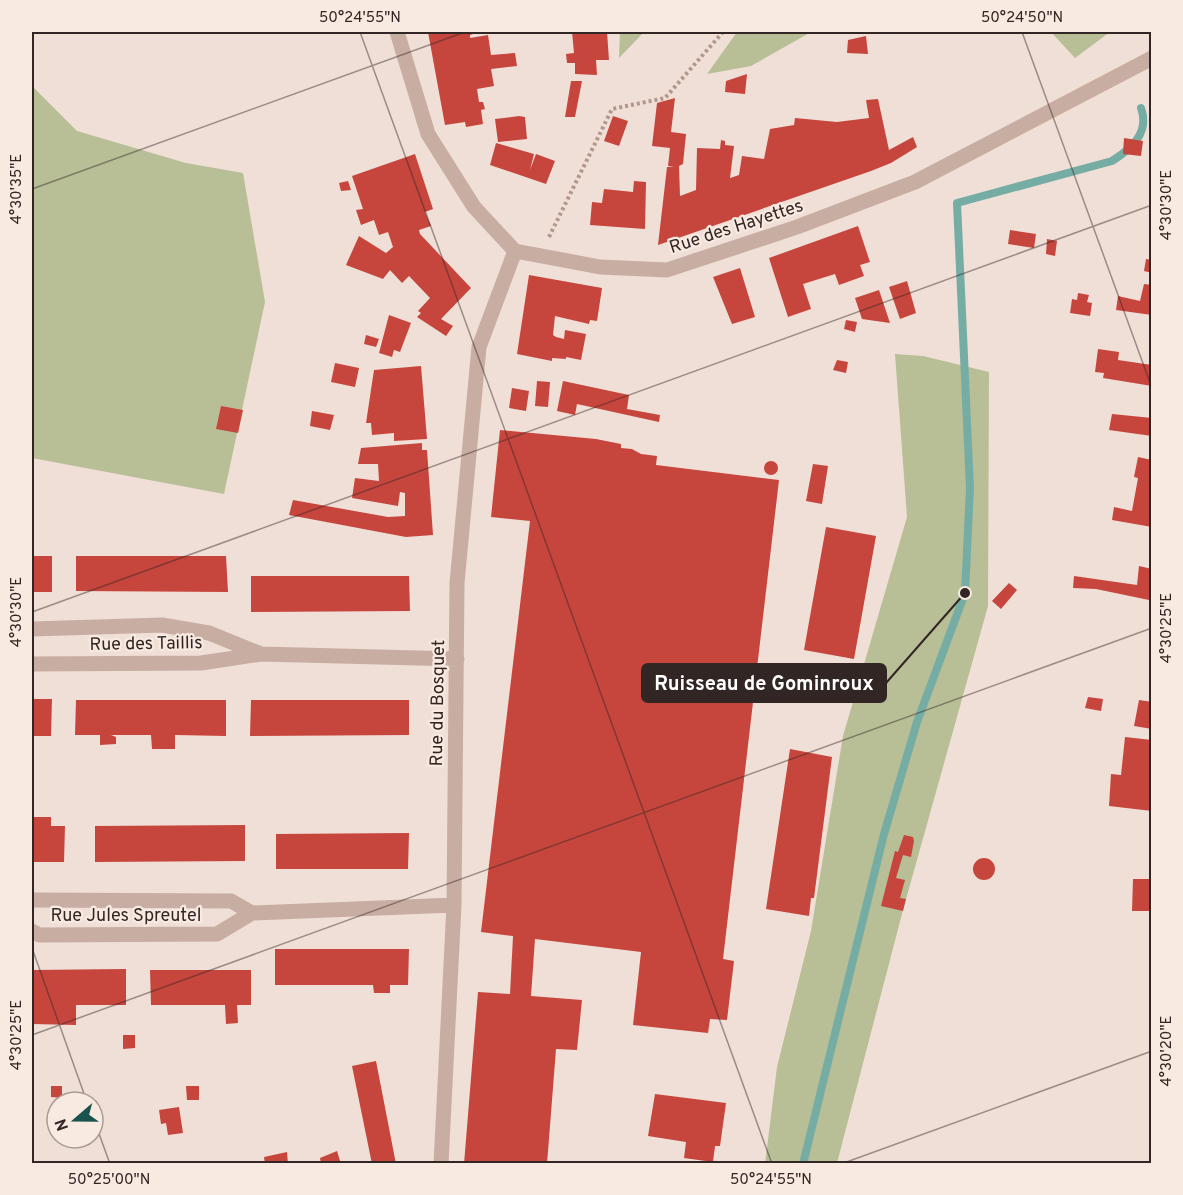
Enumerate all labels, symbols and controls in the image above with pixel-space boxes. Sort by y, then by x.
text: 50°24'55"N [319,9,401,28]
text: 50°24'50"N [981,9,1063,28]
text: 4°30'35"E [8,154,27,224]
text: 4°30'30"E [1158,170,1177,240]
street label: Rue des Hayettes [667,195,806,260]
text: 4°30'30"E [8,577,27,647]
text: 4°30'25"E [1158,593,1177,663]
street label: Rue des Taillis [89,632,203,657]
street label: Rue du Bosquet [426,639,451,767]
callout: Ruisseau de Gominroux [642,664,886,702]
text: Ruisseau de Gominroux [654,672,874,698]
street label: Rue Jules Spreutel [51,905,201,928]
text: 4°30'25"E [8,1000,27,1070]
text: 4°30'20"E [1158,1015,1177,1087]
north arrow [45,1090,105,1150]
text: N [51,1116,74,1133]
text: 50°25'00"N [68,1171,150,1190]
text: 50°24'55"N [730,1171,812,1190]

